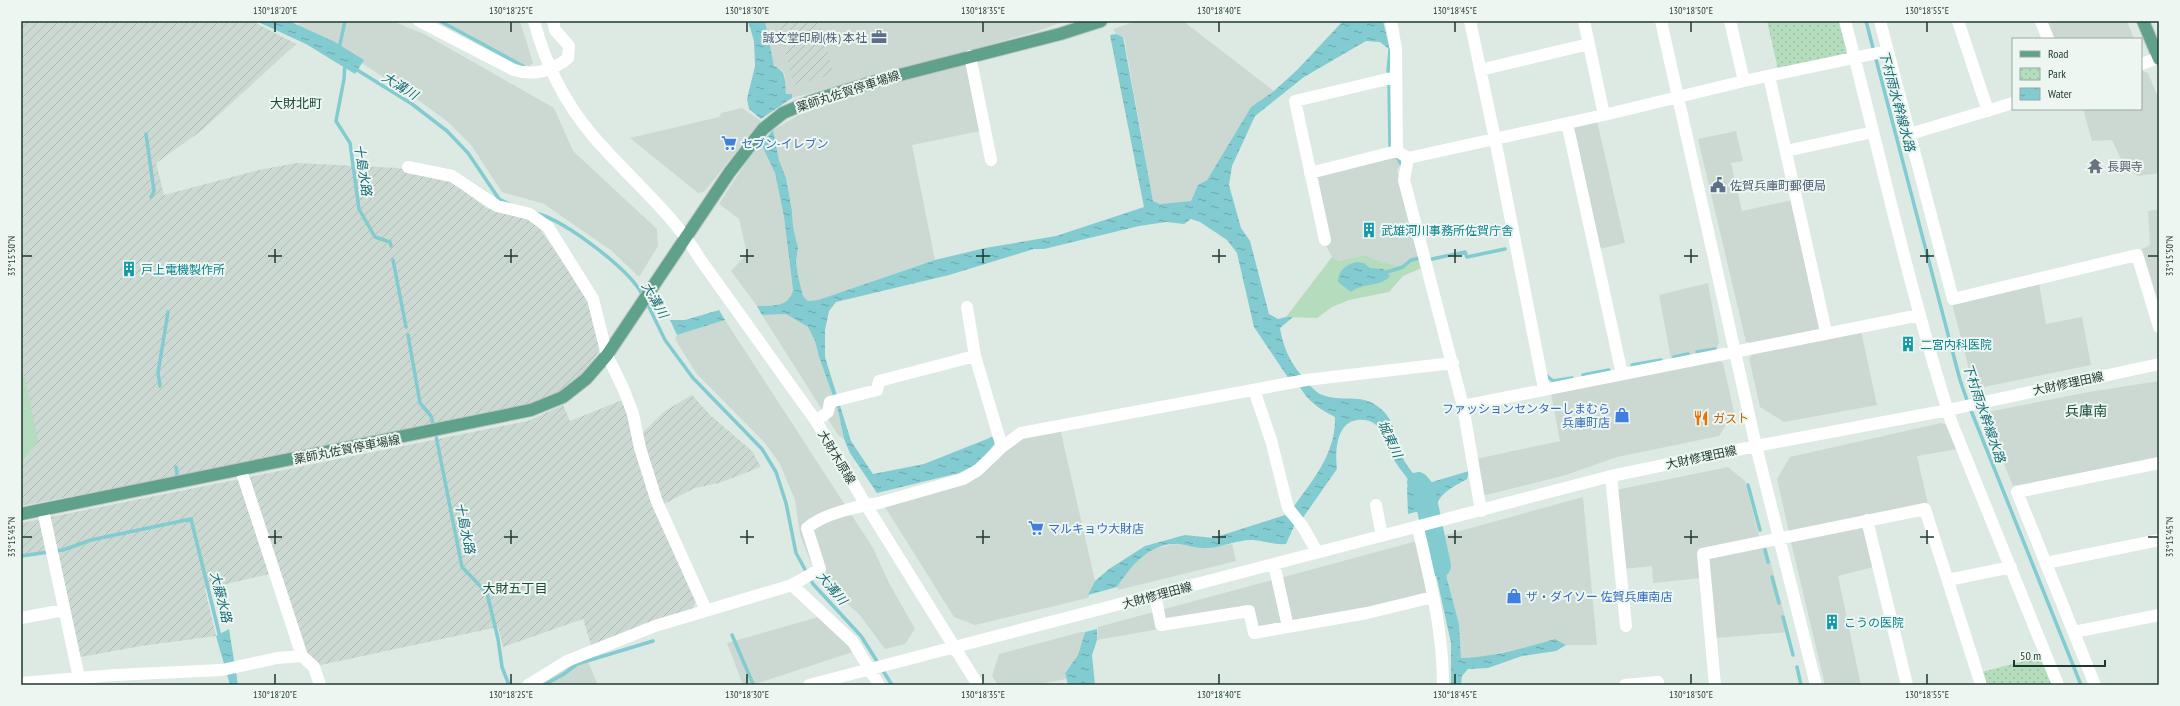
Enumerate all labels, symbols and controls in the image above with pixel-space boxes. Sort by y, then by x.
text: 130°18'20"E [253,4,297,17]
text: 130°18'25"E [489,4,533,17]
text: 130°18'30"E [725,4,769,17]
text: 130°18'35"E [961,4,1005,17]
text: 130°18'40"E [1197,4,1241,17]
text: 130°18'45"E [1433,4,1477,17]
text: 130°18'50"E [1669,4,1713,17]
text: 130°18'55"E [1905,4,1949,17]
office icon: 誠文堂印刷(株) 本社 [870,28,888,46]
place label: 誠文堂印刷(株) 本社 [763,30,867,45]
legend [2012,38,2142,110]
text: Road [2048,46,2068,61]
water label: 下村雨水幹線水路 [1875,49,1919,154]
text: Park [2048,66,2066,81]
street label: 薬師丸佐賀停車場線 [794,67,902,115]
water label: 大溝川 [379,68,423,105]
text: Water [2048,86,2073,101]
district label: 大財北町 [270,95,322,112]
supermarket icon: セブン-イレブン [720,134,738,152]
place label: セブン-イレブン [741,136,829,151]
water label: 十島水路 [351,143,376,198]
temple icon: 長興寺 [2086,157,2104,175]
place label: 長興寺 [2107,159,2143,174]
public building icon: 佐賀兵庫町郵便局 [1709,176,1727,194]
place label: 佐賀兵庫町郵便局 [1730,178,1826,193]
building icon: 武雄河川事務所佐賀庁舎 [1360,221,1378,239]
place label: 武雄河川事務所佐賀庁舎 [1381,223,1513,238]
text: 33°15'50"N [5,236,18,276]
text: 33°15'50"N [2163,236,2176,276]
building icon: 戸上電機製作所 [120,260,138,278]
place label: 戸上電機製作所 [141,262,225,277]
water label: 大溝川 [638,279,673,323]
building icon: 二宮内科医院 [1899,335,1917,353]
place label: 二宮内科医院 [1920,337,1992,352]
water label: 下村雨水幹線水路 [1959,361,2009,466]
street label: 大財修理田線 [2031,368,2105,398]
place label: ファッションセンターしまむら 兵庫町店 [1442,401,1610,430]
district label: 兵庫南 [2065,402,2107,420]
shop icon: ファッションセンターしまむら 兵庫町店 [1613,406,1631,424]
restaurant icon: ガスト [1692,409,1710,427]
place label: ガスト [1713,411,1749,426]
water label: 城東川 [1374,418,1407,462]
street label: 大財木原線 [815,427,859,487]
street label: 薬師丸佐賀停車場線 [293,431,401,467]
street label: 大財修理田線 [1664,442,1738,472]
water label: 十島水路 [451,501,479,556]
text: 33°15'45"N [5,517,18,557]
text: 33°15'45"N [2163,517,2176,557]
supermarket icon: マルキョウ大財店 [1027,519,1045,537]
place label: マルキョウ大財店 [1048,521,1144,536]
water label: 大溝川 [813,568,852,610]
water label: 大藤水路 [206,570,236,625]
street label: 大財修理田線 [1120,578,1194,612]
district label: 大財五丁目 [482,580,548,597]
shop icon: ザ・ダイソー 佐賀兵庫南店 [1505,587,1523,605]
place label: ザ・ダイソー 佐賀兵庫南店 [1526,589,1673,604]
building icon: こうの医院 [1823,613,1841,631]
place label: こうの医院 [1844,615,1904,630]
scale bar [2014,642,2105,668]
text: 50 m [2020,648,2041,663]
text: 130°18'20"E [253,688,297,701]
text: 130°18'25"E [489,688,533,701]
text: 130°18'30"E [725,688,769,701]
text: 130°18'35"E [961,688,1005,701]
text: 130°18'40"E [1197,688,1241,701]
text: 130°18'45"E [1433,688,1477,701]
text: 130°18'50"E [1669,688,1713,701]
text: 130°18'55"E [1905,688,1949,701]

